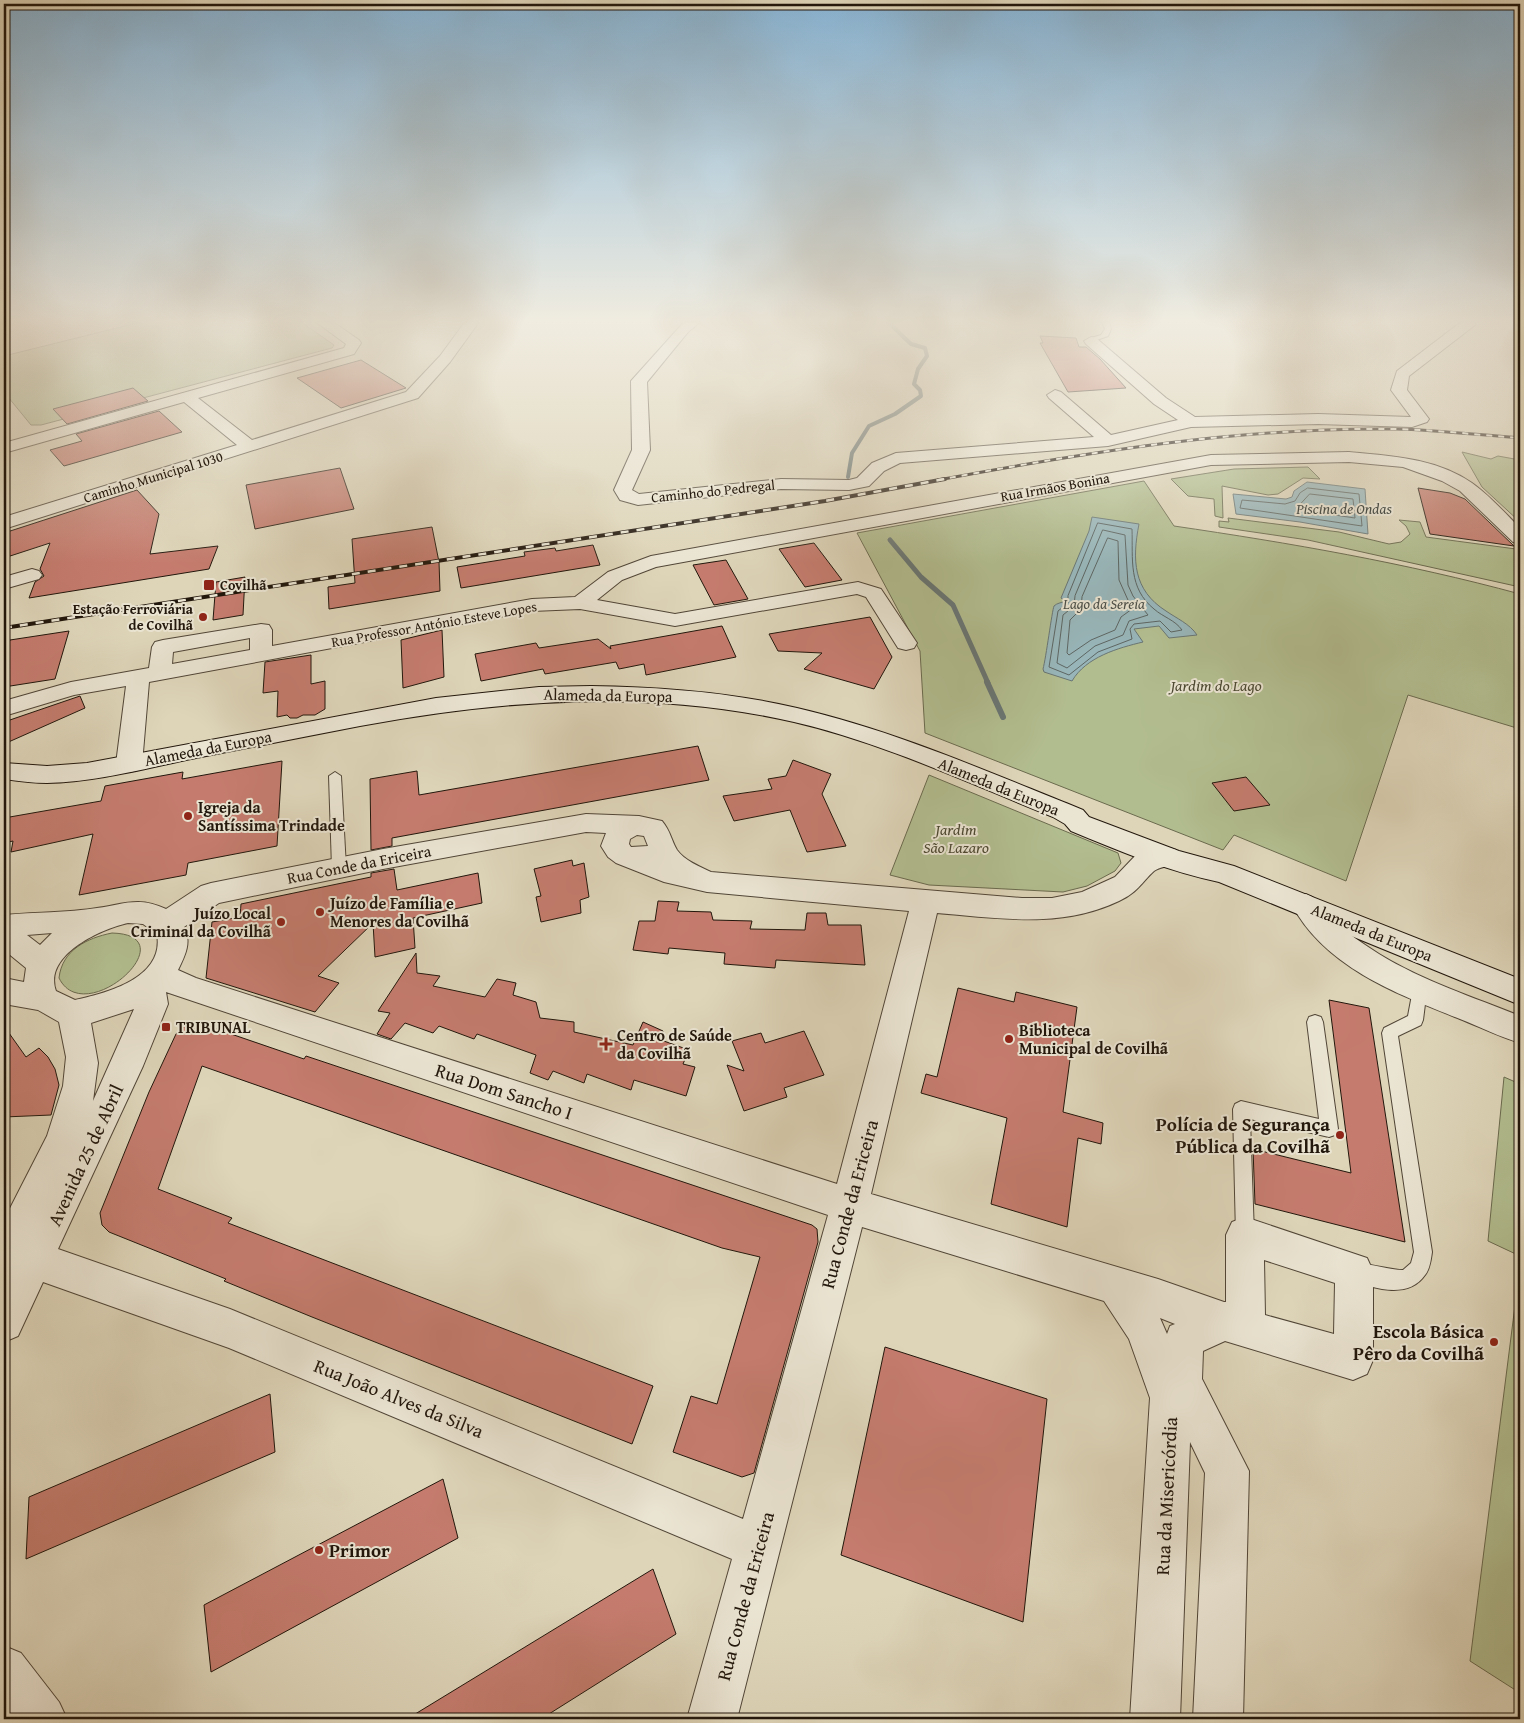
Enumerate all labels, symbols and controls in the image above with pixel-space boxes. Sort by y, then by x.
street label: Caminho Municipal 1030 [81,446,225,508]
street label: Rua Irmãos Bonina [999,467,1112,506]
street label: Caminho do Pedregal [650,475,776,507]
water label: Piscina de Ondas [1295,498,1392,519]
place label: Covilhã [220,575,267,595]
marker: Covilhã [202,578,216,592]
water label: Lago da Sereia [1062,593,1145,614]
street label: Rua Professor António Esteve Lopes [330,596,538,652]
place label: Estação Ferroviária de Covilhã [73,599,194,635]
marker: Estação Ferroviária de Covilhã [197,611,209,623]
park label: Jardim do Lago [1167,673,1262,697]
street label: Alameda da Europa [543,682,673,708]
street label: Alameda da Europa [142,724,274,772]
street label: Alameda da Europa [935,751,1064,821]
place label: Igreja da Santíssima Trindade [198,795,345,837]
marker: Igreja da Santíssima Trindade [182,810,194,822]
park label: Jardim São Lazaro [923,817,989,859]
street label: Rua Conde da Ericeira [285,838,434,890]
place label: Juízo de Família e Menores da Covilhã [327,891,470,933]
street label: Alameda da Europa [1308,897,1437,967]
place label: Juízo Local Criminal da Covilhã [131,901,272,943]
marker: Juízo de Família e Menores da Covilhã [314,906,326,918]
marker: Juízo Local Criminal da Covilhã [275,916,287,928]
place label: TRIBUNAL [176,1015,251,1039]
place label: Biblioteca Municipal de Covilhã [1019,1018,1169,1060]
marker: TRIBUNAL [160,1021,172,1033]
place label: Centro de Saúde da Covilhã [617,1023,732,1065]
marker: Biblioteca Municipal de Covilhã [1003,1033,1015,1045]
marker: Centro de Saúde da Covilhã [599,1037,613,1051]
street label: Rua Dom Sancho I [432,1056,576,1126]
street label: Avenida 25 de Abril [40,1080,130,1230]
place label: Polícia de Segurança Pública da Covilhã [1156,1110,1330,1160]
street label: Rua Conde da Ericeira [813,1116,885,1292]
marker: Polícia de Segurança Pública da Covilhã [1334,1129,1346,1141]
place label: Escola Básica Pêro da Covilhã [1353,1317,1484,1367]
marker: Escola Básica Pêro da Covilhã [1488,1336,1500,1348]
street label: Rua João Alves da Silva [310,1351,488,1445]
street label: Rua da Misericórdia [1148,1416,1184,1576]
street label: Rua Conde da Ericeira [709,1508,781,1684]
place label: Primor [329,1536,390,1564]
marker: Primor [313,1544,325,1556]

